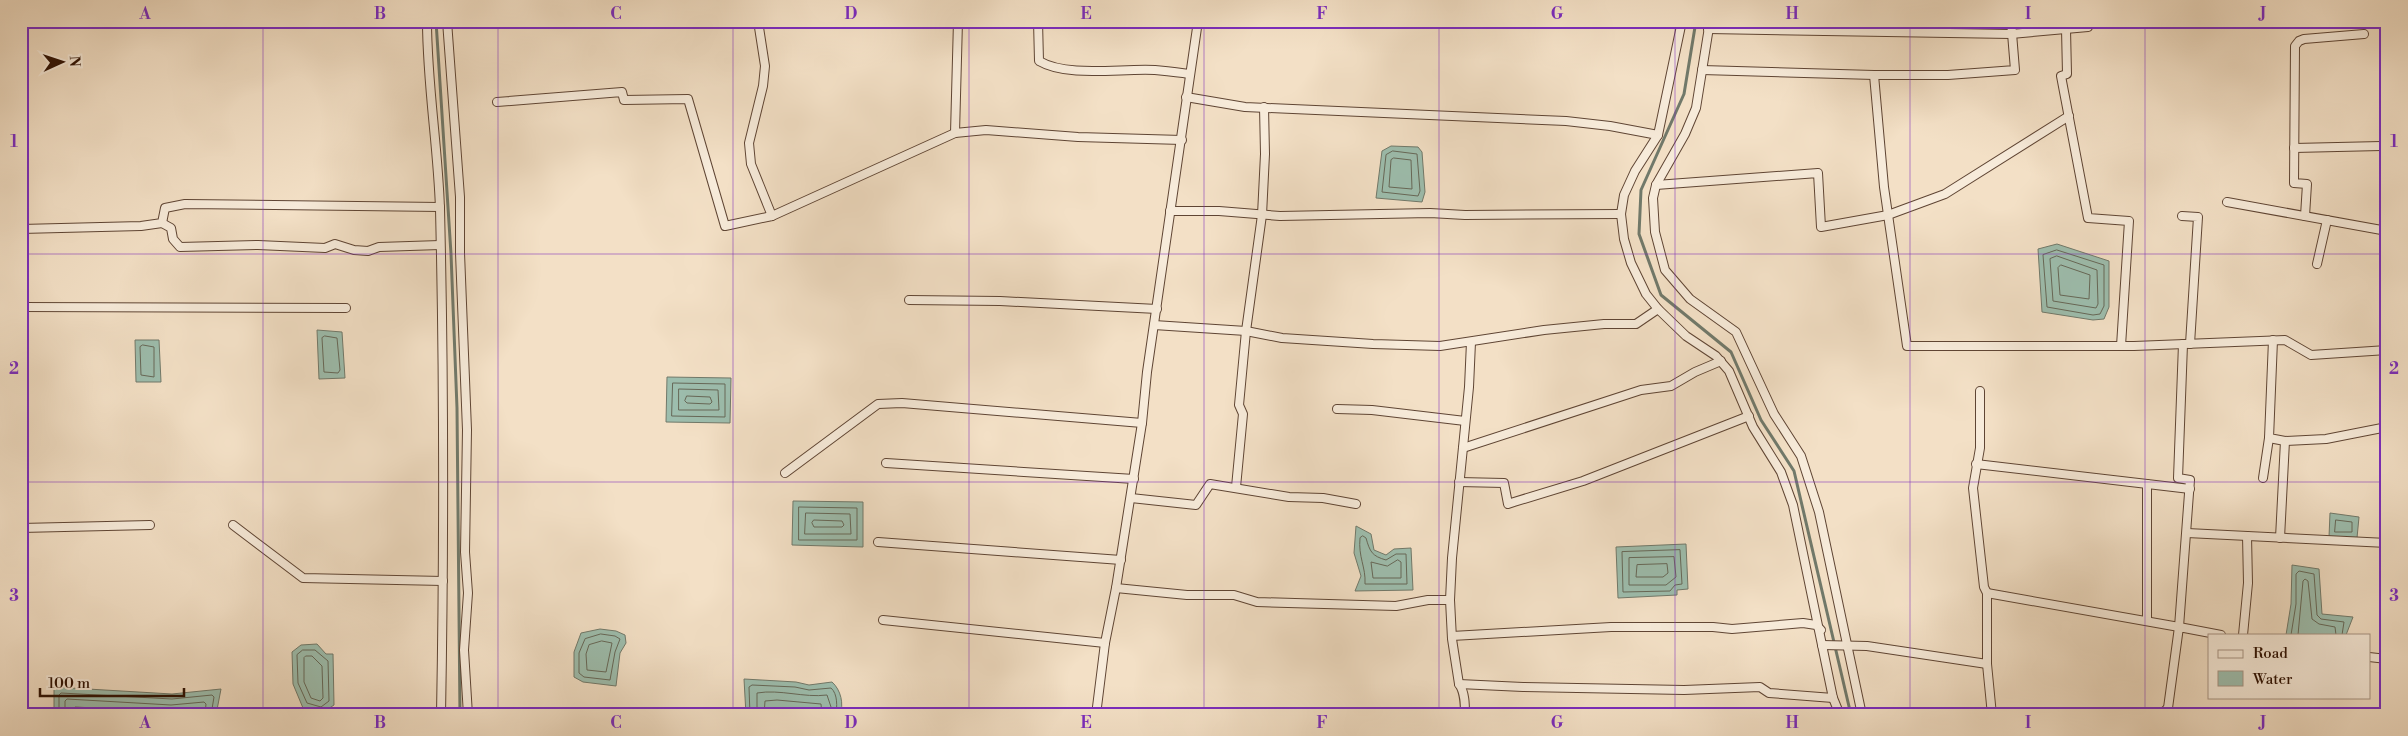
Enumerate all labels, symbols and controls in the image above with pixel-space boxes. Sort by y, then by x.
text: A [138,4,151,24]
text: B [374,4,386,24]
text: C [610,4,622,24]
text: D [845,4,858,24]
text: E [1080,4,1092,24]
text: F [1316,4,1328,24]
text: G [1551,4,1564,24]
text: H [1785,4,1799,24]
text: I [2025,4,2031,24]
text: J [2258,4,2266,24]
north arrow [38,38,88,88]
text: N [65,55,83,67]
text: 1 [10,132,18,152]
text: 1 [2390,132,2398,152]
text: 2 [9,359,19,379]
text: 2 [2389,359,2399,379]
text: 3 [9,586,19,606]
text: 3 [2389,586,2399,606]
legend [2208,634,2370,698]
text: Road [2253,644,2288,663]
scale bar [40,666,184,698]
text: Water [2252,670,2293,689]
text: 100 m [48,674,90,693]
text: A [138,713,151,733]
text: B [374,713,386,733]
text: C [610,713,622,733]
text: D [845,713,858,733]
text: E [1080,713,1092,733]
text: F [1316,713,1328,733]
text: G [1551,713,1564,733]
text: H [1785,713,1799,733]
text: I [2025,713,2031,733]
text: J [2258,713,2266,733]

